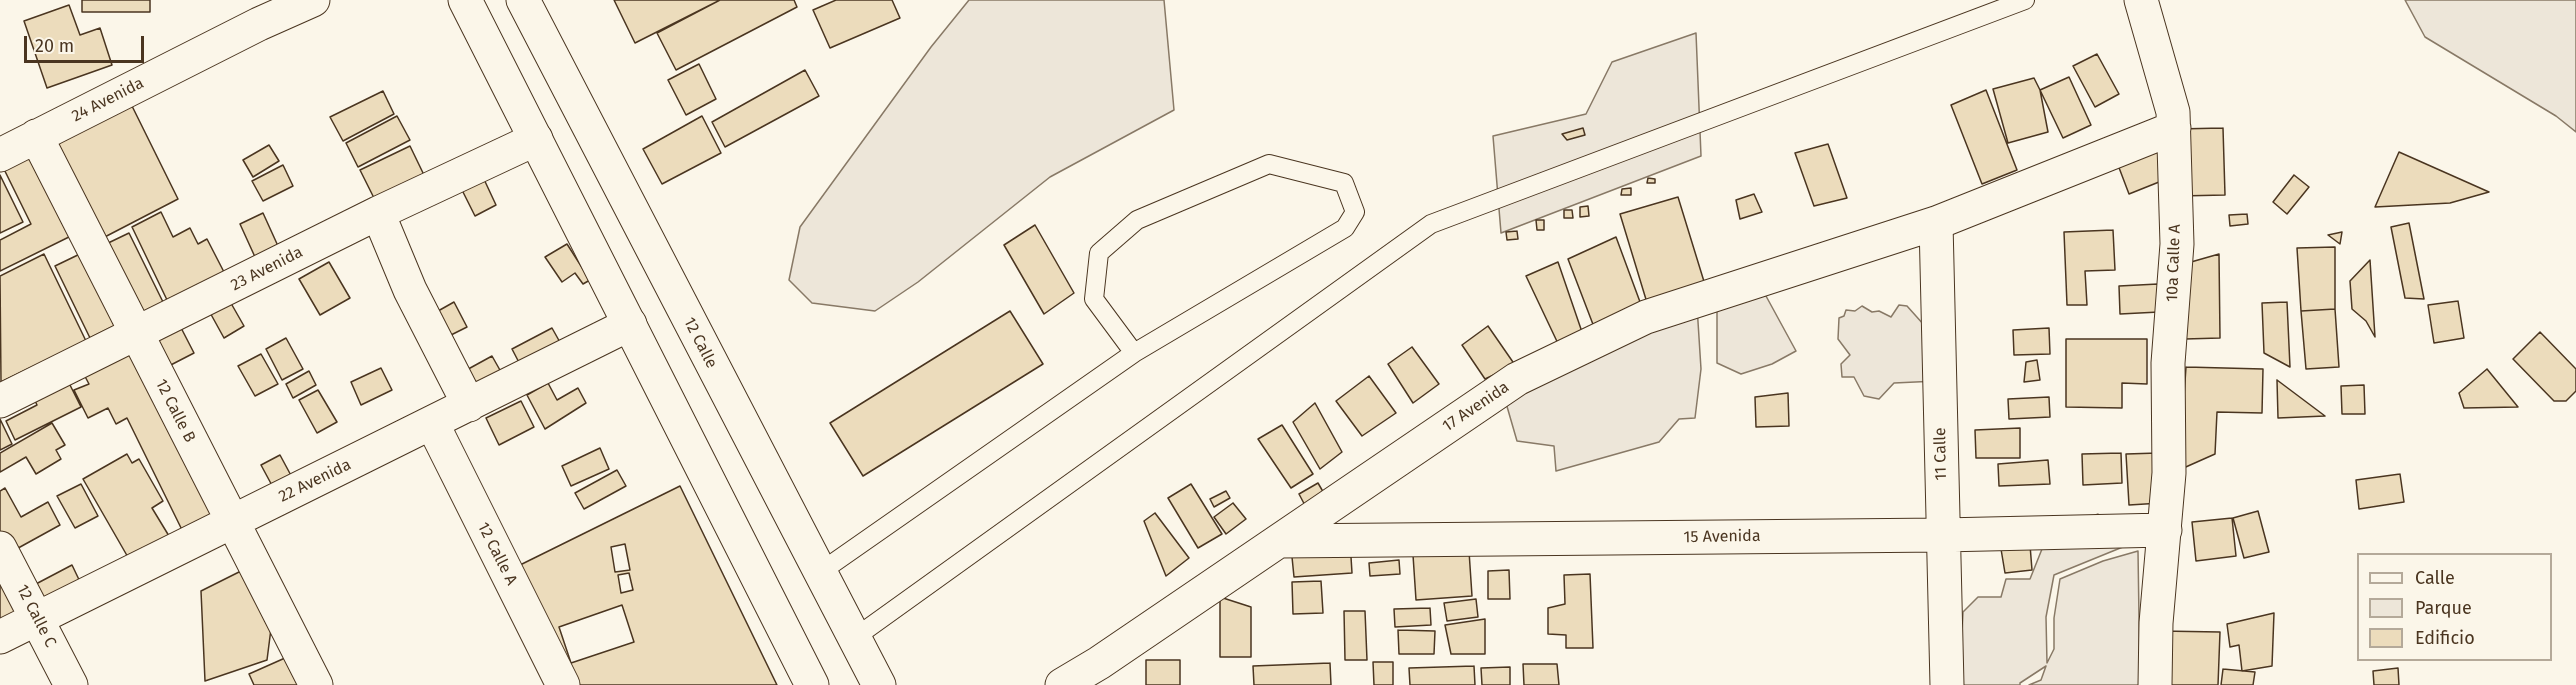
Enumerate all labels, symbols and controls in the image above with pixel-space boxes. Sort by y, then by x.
scale bar [27,24,147,62]
text: 20 m [35,35,74,57]
street label: 24 Avenida [69,74,147,126]
street label: 10a Calle A [2163,224,2185,302]
street label: 23 Avenida [228,243,306,295]
street label: 12 Calle [679,314,721,372]
street label: 12 Calle B [151,376,199,446]
street label: 17 Avenida [1439,378,1513,436]
street label: 11 Calle [1931,427,1951,481]
street label: 22 Avenida [276,455,354,507]
street label: 12 Calle A [473,519,521,589]
street label: 15 Avenida [1683,527,1761,547]
legend [2357,553,2552,661]
text: Calle [2415,567,2455,589]
street label: 12 Calle C [12,582,60,650]
text: Parque [2415,597,2472,619]
text: Edificio [2415,627,2475,649]

